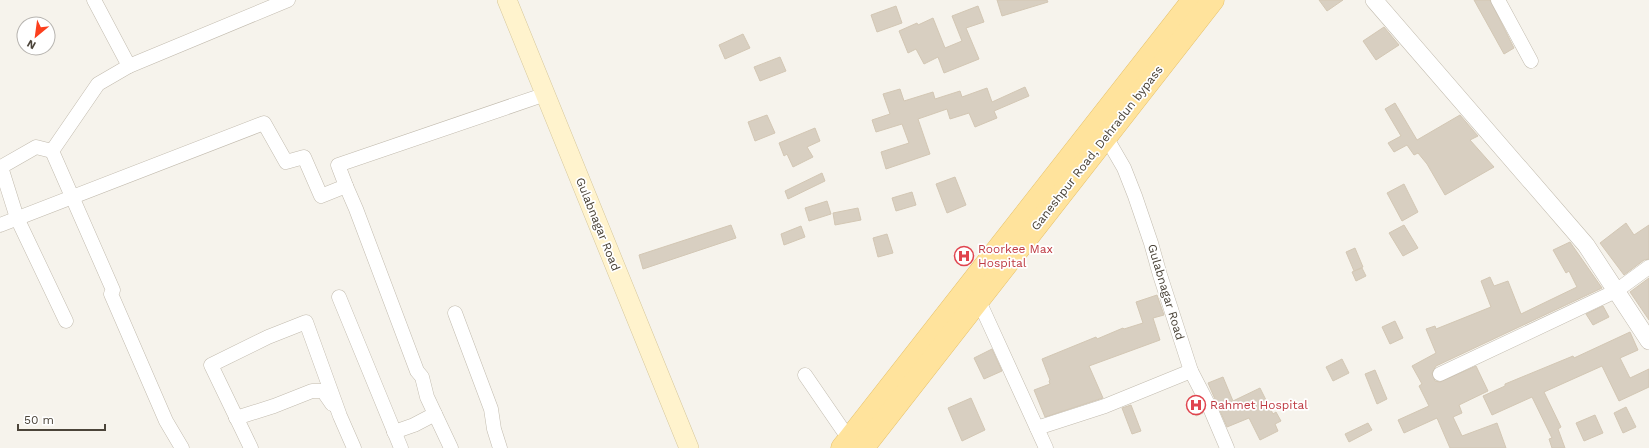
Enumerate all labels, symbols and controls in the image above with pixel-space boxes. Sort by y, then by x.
north arrow [16,16,56,56]
text: N [25,37,38,52]
street label: Ganeshpur Road, Dehradun bypass [1028,63,1166,233]
street label: Gulabnagar Road [573,175,623,273]
place label: Roorkee Max Hospital [978,242,1053,270]
street label: Gulabnagar Road [1145,242,1187,342]
hospital icon: Roorkee Max Hospital [953,245,975,267]
hospital icon: Rahmet Hospital [1185,394,1207,416]
place label: Rahmet Hospital [1210,398,1308,412]
scale bar [18,406,105,432]
text: 50 m [24,413,54,427]

